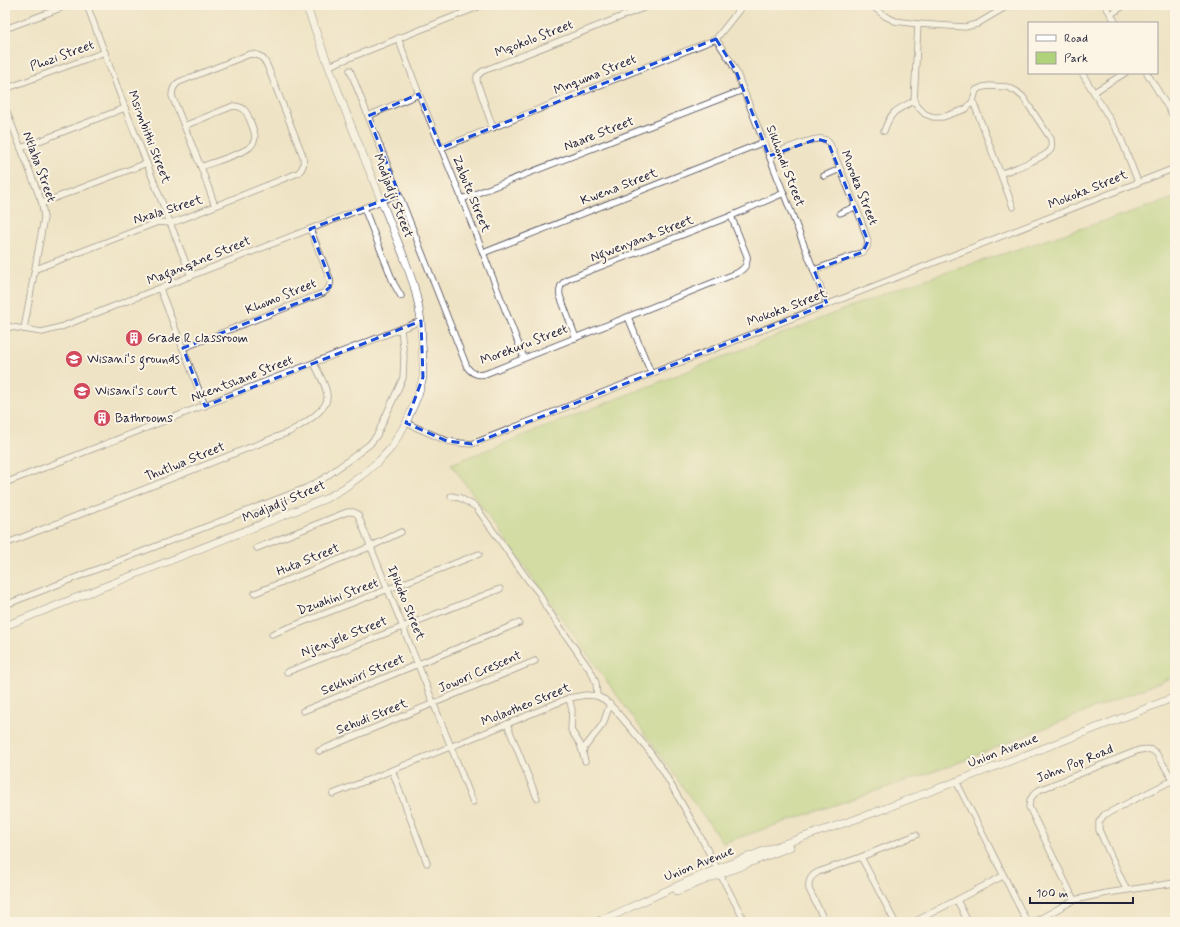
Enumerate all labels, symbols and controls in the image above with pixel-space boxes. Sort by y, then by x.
street label: Mqokolo Street [492,16,576,62]
legend [1028,22,1158,74]
text: Road [1064,31,1088,47]
street label: Phozi Street [28,37,97,75]
street label: Mnquma Street [551,51,639,99]
text: Park [1064,51,1088,67]
street label: Msimbithi Street [123,88,175,186]
street label: Naare Street [562,113,636,155]
street label: Sikhondi Street [762,123,808,209]
street label: Ntlaba Street [18,129,60,205]
street label: Moroka Street [836,148,882,228]
street label: Modjadji Street [369,151,417,241]
street label: Zabute Street [448,153,494,235]
street label: Kwena Street [578,164,660,209]
street label: Mokoka Street [1046,166,1131,214]
street label: Nxala Street [131,191,205,229]
street label: Ngwenyana Street [588,211,697,268]
street label: Maganqane Street [145,232,254,291]
street label: Khomo Street [243,275,319,319]
street label: Mokoka Street [745,285,830,331]
street label: Morekuru Street [478,321,570,369]
building icon: Grade R classroom [124,328,144,348]
place label: Grade R classroom [147,330,248,347]
school or university icon: Wisani's grounds [64,349,84,369]
place label: Wisani's grounds [87,351,180,370]
street label: Nkentshane Street [188,352,296,406]
school or university icon: Wisani's court [72,381,92,401]
place label: Wisani's court [95,383,178,400]
building icon: Bathrooms [92,408,112,428]
place label: Bathrooms [115,410,173,427]
street label: Thutlwa Street [143,438,227,486]
street label: Modjadji Street [240,477,328,527]
street label: Huta Street [274,540,342,580]
street label: Ipikoko Street [383,563,429,643]
street label: Dzuahini Street [295,574,381,620]
street label: Njenjele Street [298,613,390,661]
street label: Jowori Crescent [436,647,524,697]
street label: Sekhwiri Street [319,650,407,700]
street label: Molaotheo Street [479,679,573,731]
street label: Sehudi Street [334,695,410,739]
street label: Union Avenue [966,730,1040,772]
street label: John Pop Road [1034,741,1116,787]
street label: Union Avenue [662,842,736,886]
scale bar [1030,879,1133,905]
text: 100 m [1036,886,1068,902]

